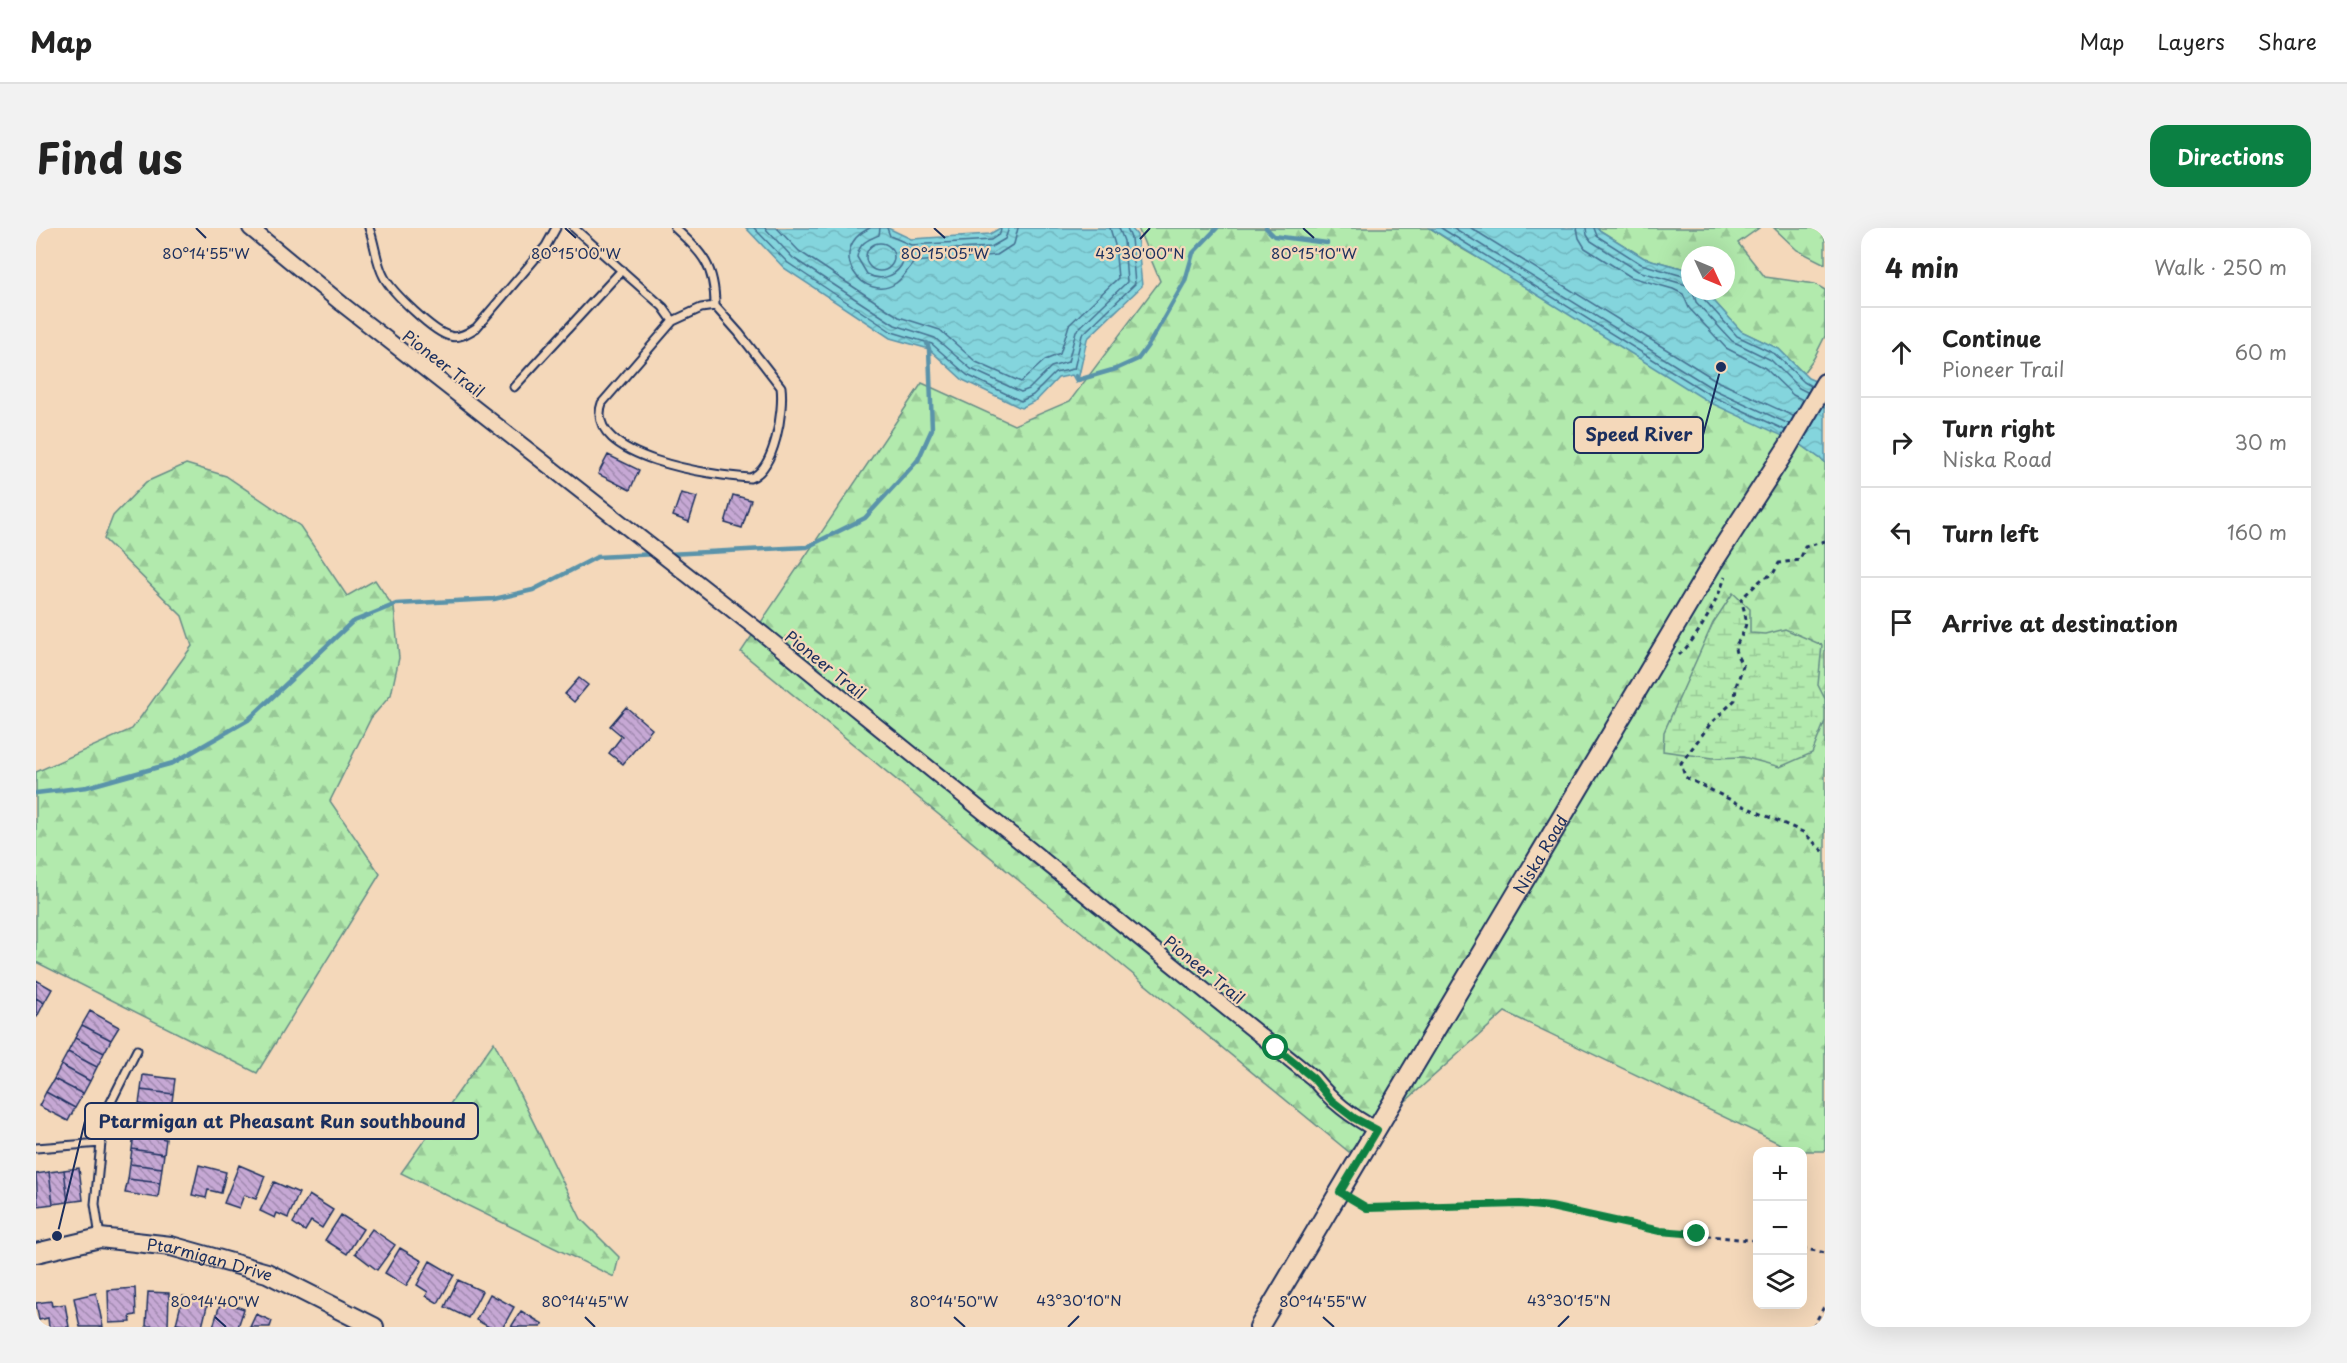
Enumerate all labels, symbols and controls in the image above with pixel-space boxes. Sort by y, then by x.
text: Map [30,20,92,63]
text: Map [2080,25,2124,57]
text: Layers [2157,25,2225,57]
text: Share [2258,25,2317,57]
text: Find us [36,125,183,188]
button: Directions [2150,125,2311,187]
text: 80°14'55"W [162,241,250,264]
text: 80°15'00"W [531,241,621,264]
text: 80°15'05"W [901,241,990,264]
text: 43°30'00"N [1095,241,1185,264]
text: 80°15'10"W [1271,241,1357,264]
north arrow [1681,246,1735,300]
text: 4 min [1885,248,1959,287]
text: Walk · 250 m [2154,252,2287,282]
text: Continue [1942,321,2041,354]
street label: Pioneer Trail [398,323,490,403]
icon: ahead [1885,336,1918,369]
text: 60 m [2235,337,2287,367]
text: Pioneer Trail [1942,354,2064,384]
text: Turn right [1942,411,2055,444]
callout: Speed River [1574,417,1703,453]
text: Speed River [1586,420,1693,447]
icon: right [1885,426,1918,459]
text: 30 m [2234,427,2287,457]
text: Niska Road [1942,444,2052,474]
icon: left [1885,516,1918,549]
text: Turn left [1942,516,2039,549]
text: 160 m [2227,517,2287,547]
icon: arrive [1885,606,1918,639]
text: Arrive at destination [1942,606,2178,639]
street label: Pioneer Trail [780,624,872,704]
street label: Niska Road [1507,810,1573,898]
street label: Pioneer Trail [1159,929,1251,1009]
route start [1262,1034,1288,1060]
callout: Ptarmigan at Pheasant Run southbound [85,1103,478,1139]
text: Ptarmigan at Pheasant Run southbound [98,1107,466,1134]
map controls [1753,1147,1807,1309]
button: + [1753,1147,1807,1201]
button: − [1753,1201,1807,1255]
route end [1683,1220,1709,1246]
street label: Ptarmigan Drive [146,1231,278,1286]
button: layers [1753,1255,1807,1309]
text: 43°30'10"N [1036,1288,1122,1311]
text: 43°30'15"N [1527,1288,1611,1311]
text: 80°14'40"W [171,1289,260,1312]
text: 80°14'45"W [541,1289,629,1312]
text: 80°14'50"W [910,1289,999,1312]
text: 80°14'55"W [1279,1289,1367,1312]

